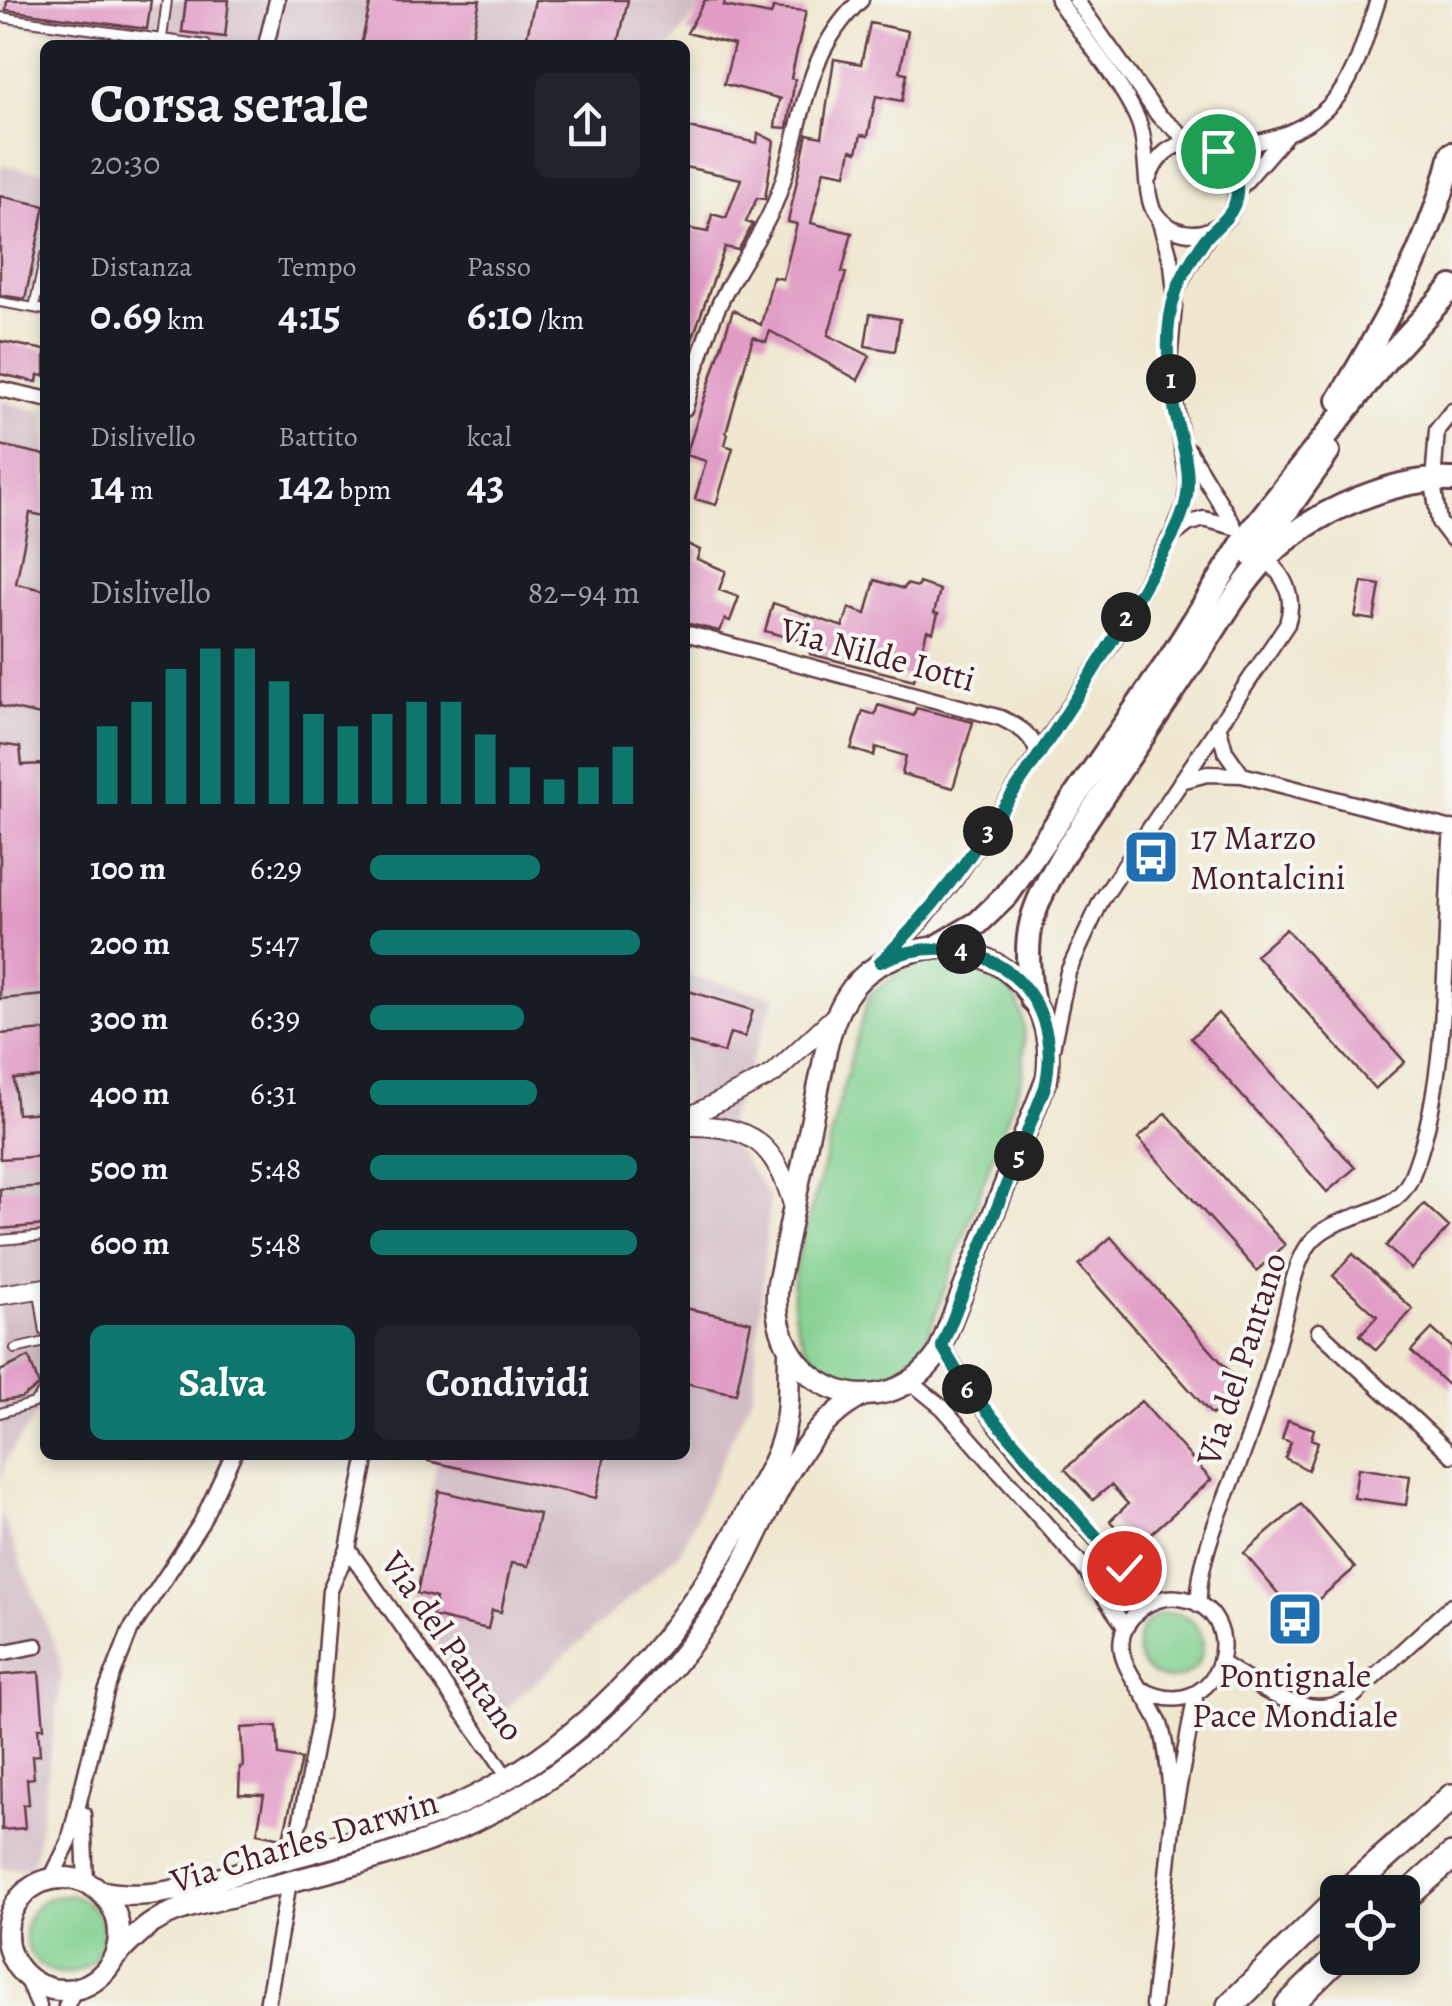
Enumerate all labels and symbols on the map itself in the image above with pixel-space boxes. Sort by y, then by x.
pin [1176,109,1261,194]
pin: 1 [1146,354,1196,404]
pin: 2 [1101,592,1151,642]
street label: Via Nilde Iotti [774,605,981,703]
pin: 3 [963,806,1013,856]
place label: 17 Marzo Montalcini [1190,813,1346,901]
bus stop icon: 17 Marzo Montalcini [1121,827,1181,887]
pin: 4 [936,924,986,974]
pin: 5 [994,1131,1044,1181]
street label: Via del Pantano [1184,1246,1298,1473]
pin: 6 [942,1364,992,1414]
pin [1082,1526,1167,1611]
street label: Via del Pantano [369,1541,536,1751]
bus stop icon: Pontignale Pace Mondiale [1265,1589,1325,1649]
place label: Pontignale Pace Mondiale [1192,1651,1398,1739]
street label: Via Charles Darwin [163,1778,444,1905]

